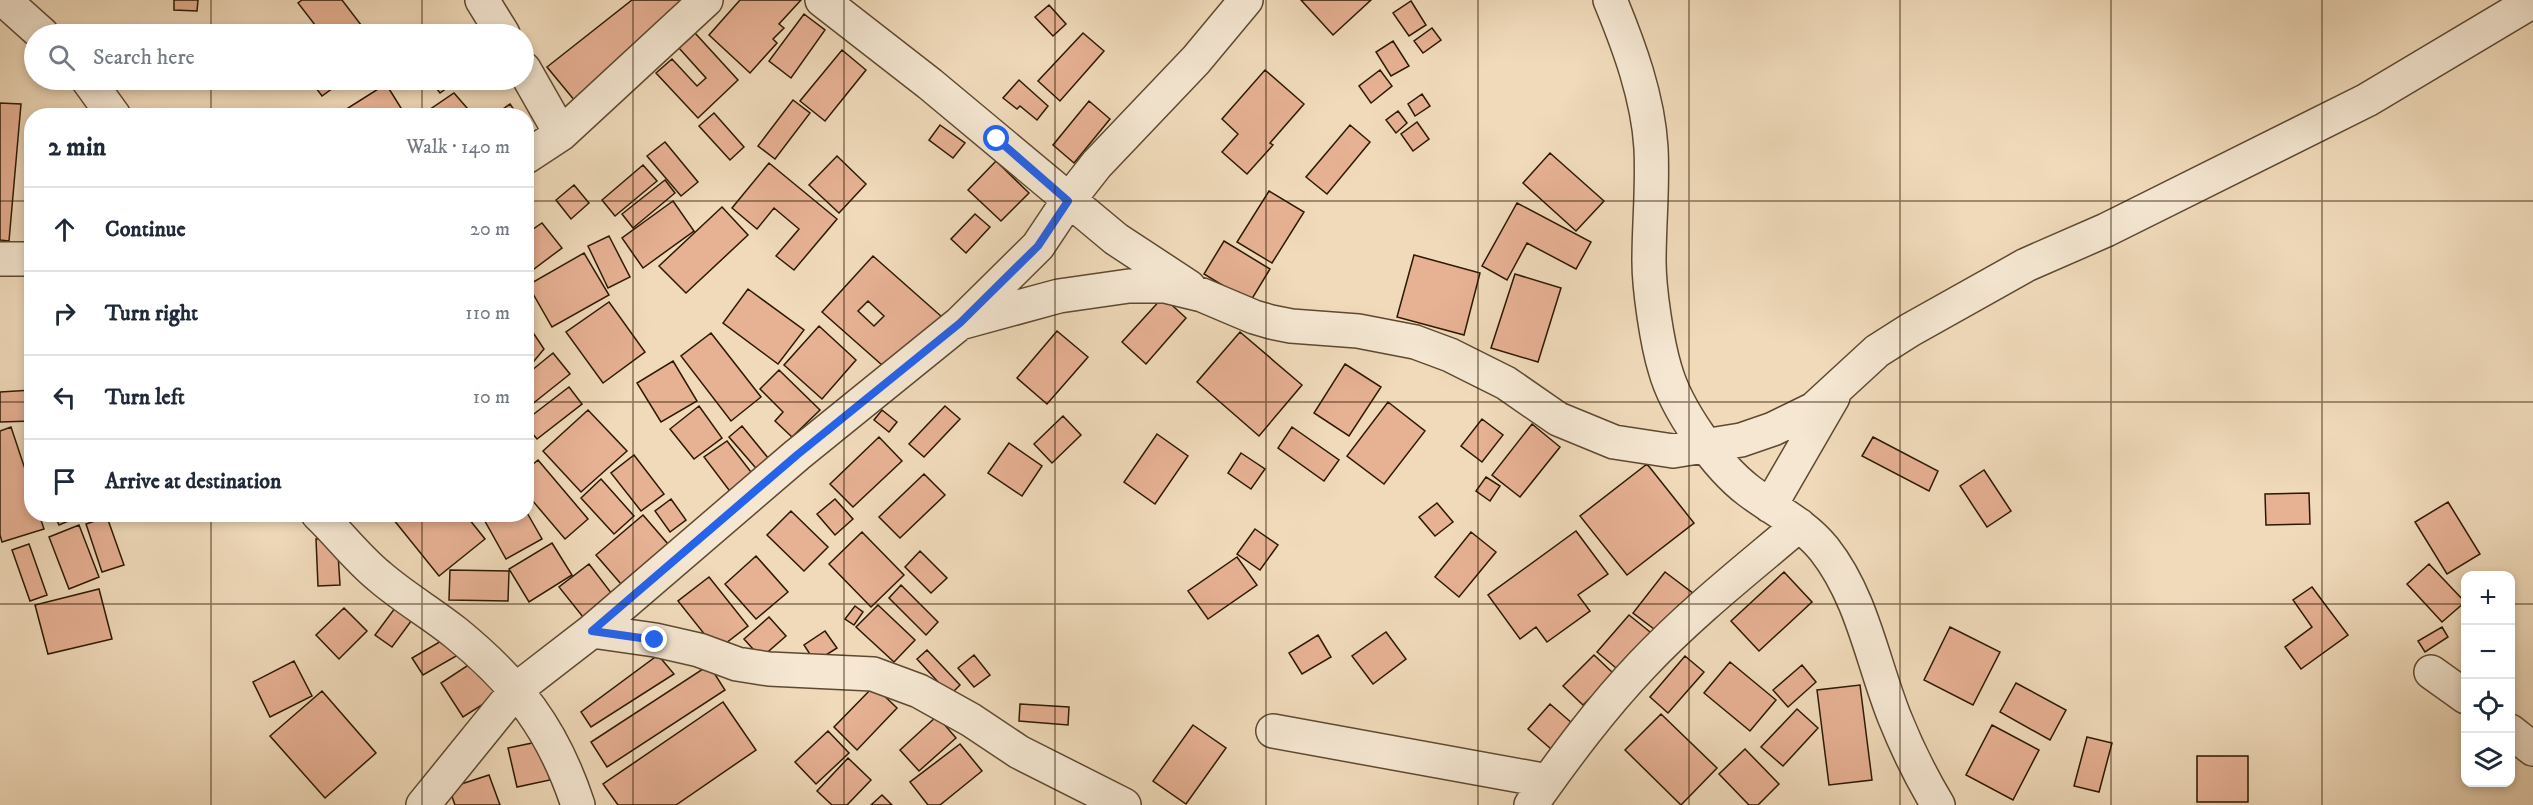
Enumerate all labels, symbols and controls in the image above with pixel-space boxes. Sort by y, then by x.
search box [24,24,534,90]
icon: search [45,41,78,74]
text: Search here [93,44,195,71]
route start [983,125,1009,151]
text: 2 min [48,131,106,164]
text: Walk · 140 m [406,135,510,160]
icon: ahead [48,213,81,246]
text: Continue [105,216,186,243]
text: 20 m [470,217,510,242]
icon: right [48,297,81,330]
text: Turn right [105,300,198,327]
text: 110 m [465,301,510,326]
icon: left [48,381,81,414]
text: Turn left [105,384,185,411]
text: 10 m [473,385,510,410]
icon: arrive [48,465,81,498]
text: Arrive at destination [105,468,282,495]
map controls [2461,571,2515,787]
button: + [2461,571,2515,625]
button: − [2461,625,2515,679]
route end [641,626,667,652]
button: locate [2461,679,2515,733]
button: layers [2461,733,2515,787]

